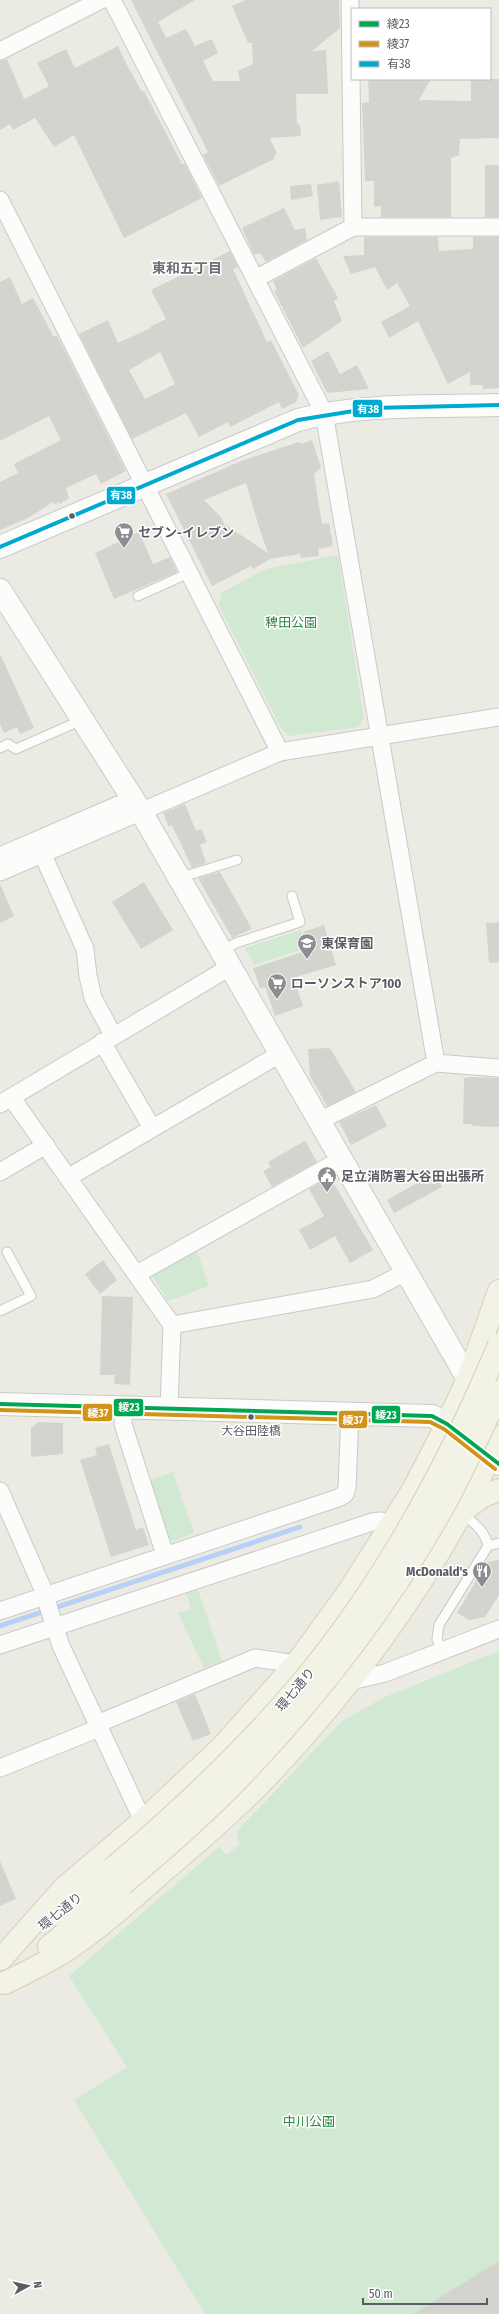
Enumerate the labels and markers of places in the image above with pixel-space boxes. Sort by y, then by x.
unlabelled marker [67,511,77,521]
supermarket icon: セブン-イレブン [113,521,135,549]
place label: セブン-イレブン [138,525,234,540]
school or university icon: 東保育園 [296,932,318,960]
place label: 東保育園 [321,936,373,951]
supermarket icon: ローソンストア100 [266,972,288,1000]
place label: ローソンストア100 [291,976,401,991]
public building icon: 足立消防署大谷田出張所 [316,1165,338,1193]
place label: 足立消防署大谷田出張所 [341,1169,484,1184]
marker: 大谷田陸橋 [246,1412,256,1422]
place label: 大谷田陸橋 [221,1424,281,1438]
restaurant icon: McDonald's [471,1560,493,1588]
place label: McDonald's [406,1564,468,1579]

